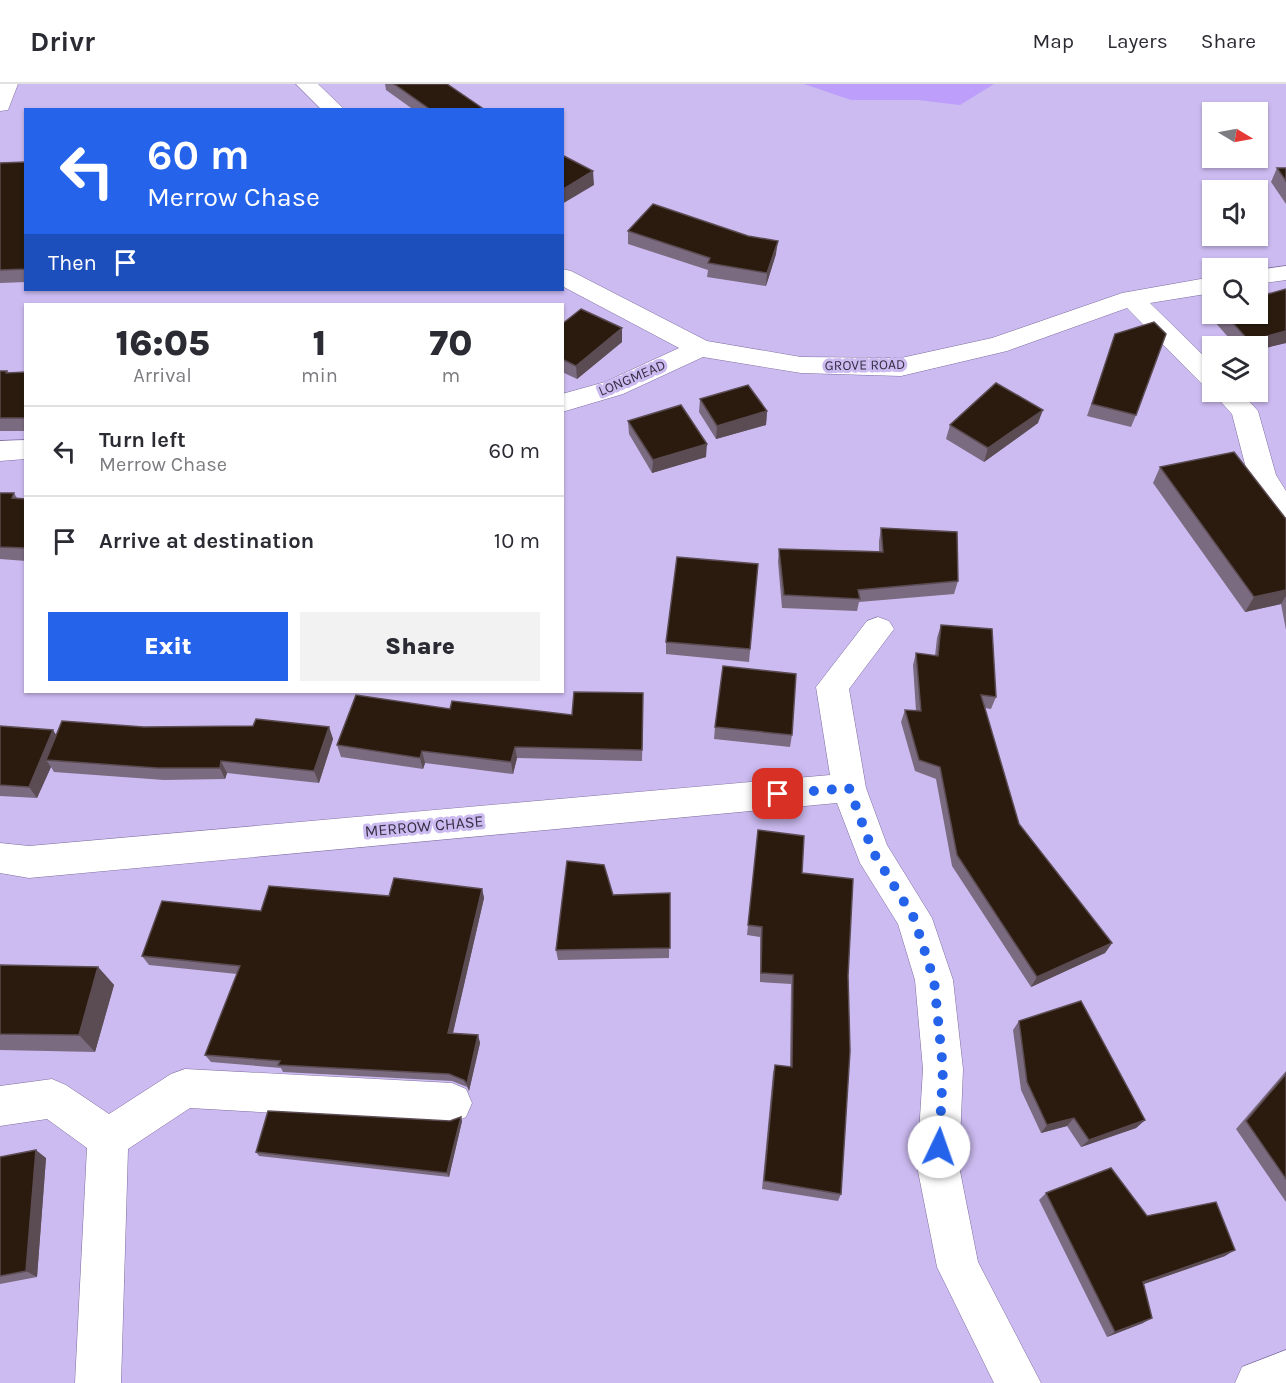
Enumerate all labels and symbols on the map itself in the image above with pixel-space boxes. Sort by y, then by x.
north arrow [1202,102,1268,168]
street label: LONGMEAD [596,356,668,400]
street label: GROVE ROAD [825,356,905,374]
pin [752,768,803,819]
street label: MERROW CHASE [364,811,484,841]
position arrow [907,1115,971,1179]

